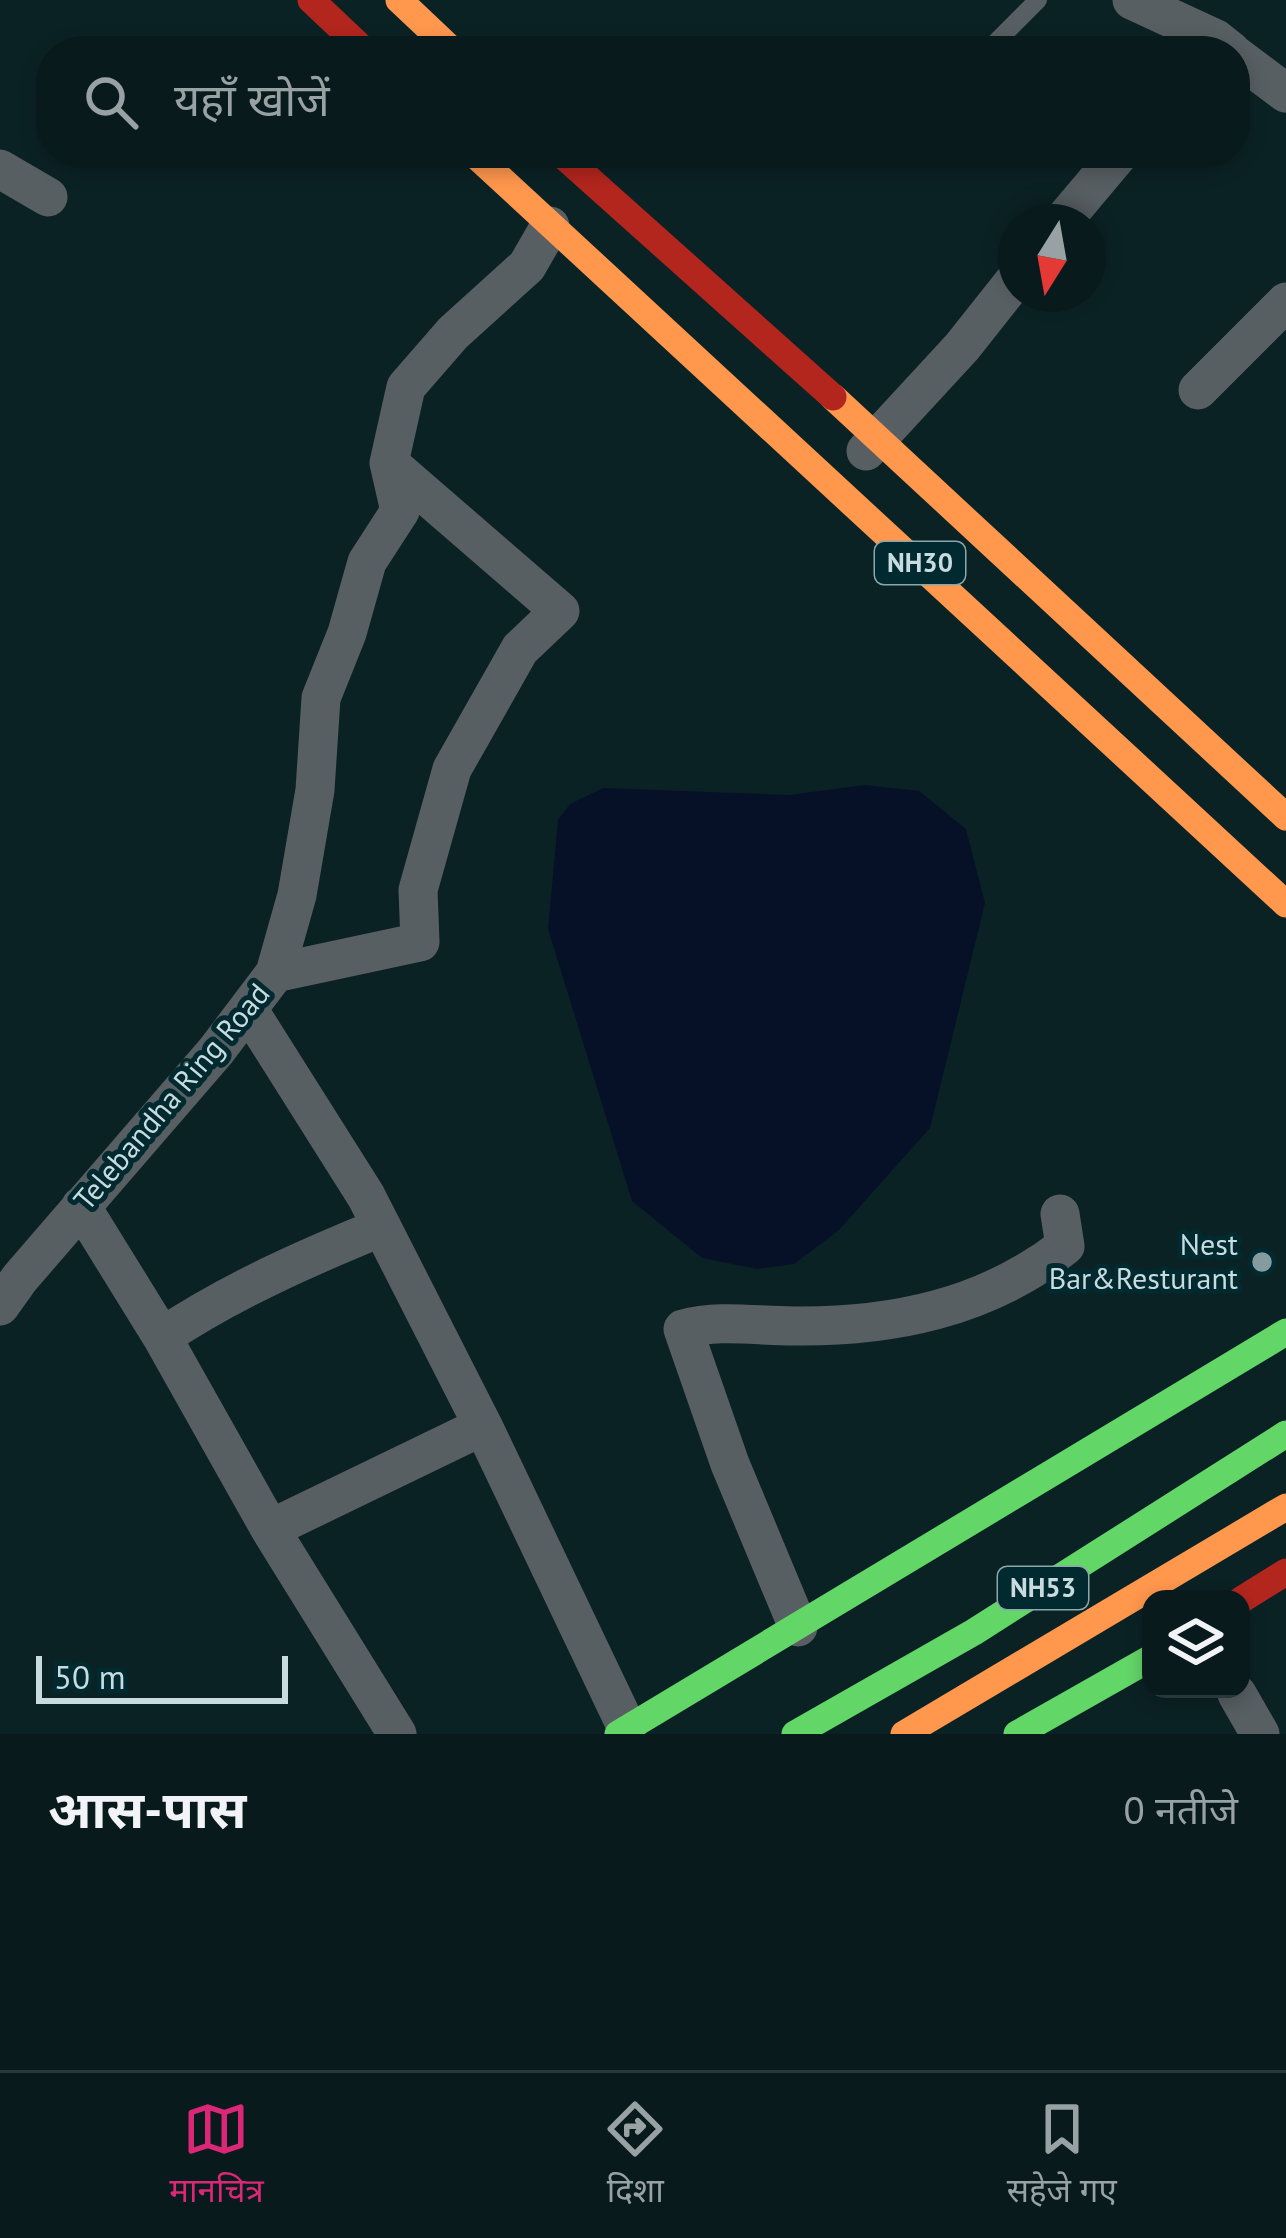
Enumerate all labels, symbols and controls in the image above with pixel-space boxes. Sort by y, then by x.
search box [36,36,1250,168]
icon: search [78,69,144,135]
text: यहाँ खोजें [174,70,330,128]
north arrow [998,204,1106,312]
road number: NH30 [875,542,965,584]
street label: Telebandha Ring Road [64,974,277,1218]
place label: Nest Bar&Resturant [1049,1224,1238,1297]
marker: Nest Bar&Resturant [1249,1249,1275,1275]
road number: NH53 [998,1567,1088,1609]
map controls [1142,1590,1250,1698]
button: layers [1142,1590,1250,1698]
scale bar [36,1650,288,1703]
text: 50 m [54,1655,126,1698]
text: आस-पास [48,1776,246,1842]
text: 0 नतीजे [1123,1784,1238,1835]
tab: मानचित्र [169,2096,264,2215]
tab: दिशा [602,2096,668,2215]
tab: सहेजे गए [1007,2096,1117,2215]

